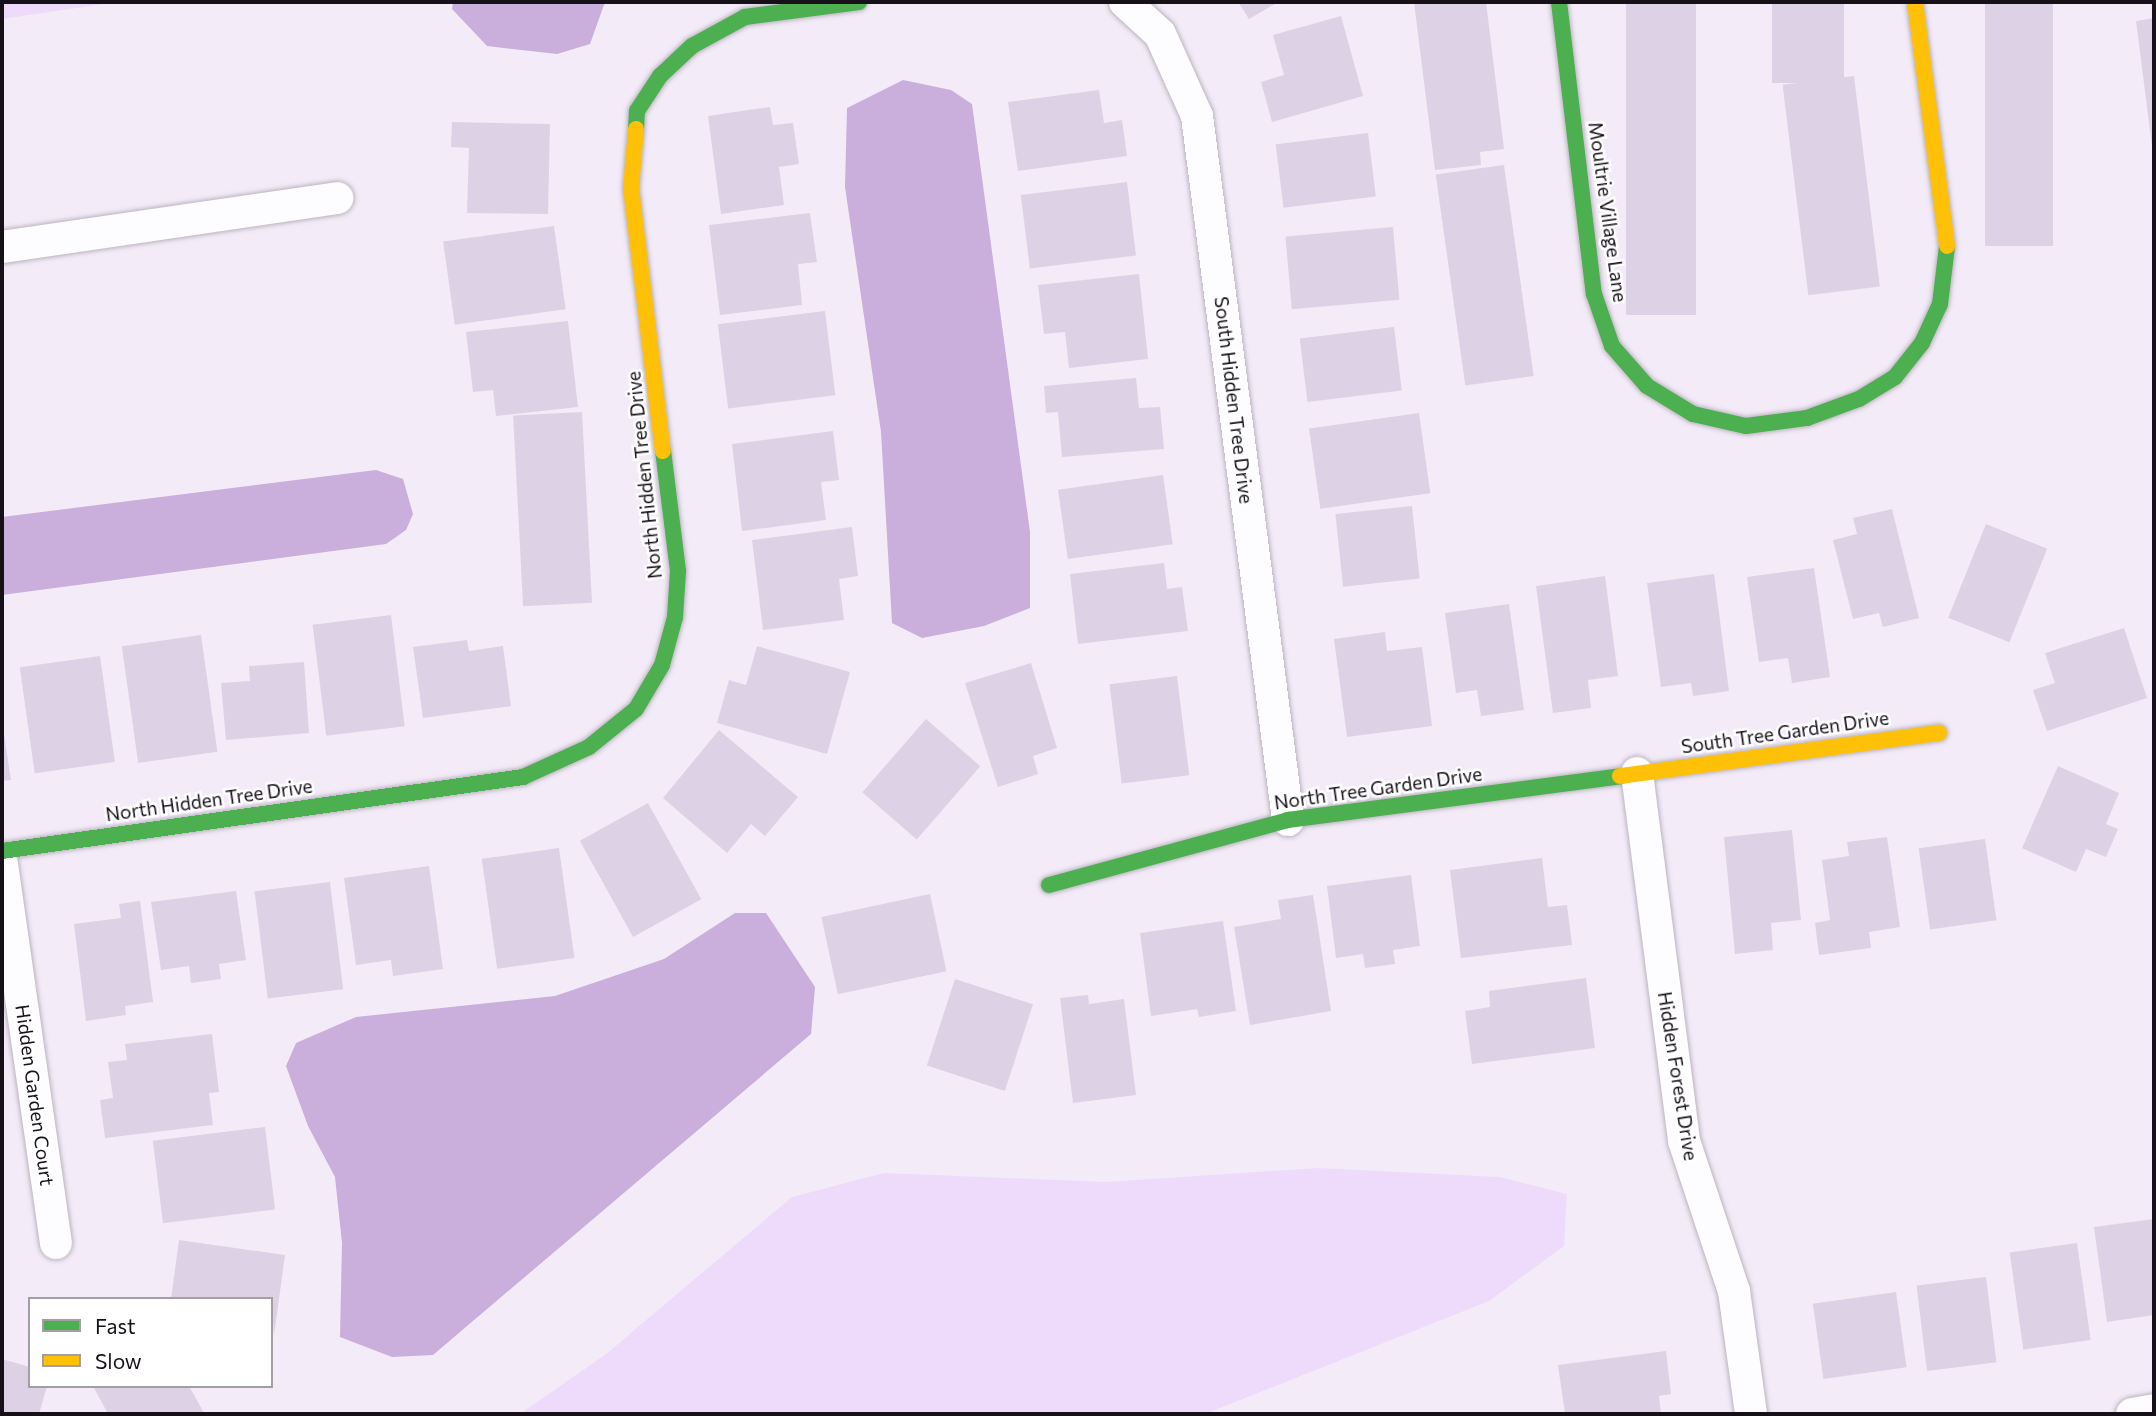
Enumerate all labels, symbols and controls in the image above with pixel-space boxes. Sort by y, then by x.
street label: Moultrie Village Lane [1584,120,1632,304]
street label: South Hidden Tree Drive [1210,295,1258,505]
street label: North Hidden Tree Drive [622,370,666,580]
street label: South Tree Garden Drive [1680,706,1890,758]
street label: North Tree Garden Drive [1273,762,1483,814]
street label: North Hidden Tree Drive [104,774,314,826]
street label: Hidden Forest Drive [1653,990,1703,1162]
street label: Hidden Garden Court [11,1003,59,1187]
legend [28,1297,273,1388]
text: Fast [95,1313,136,1338]
text: Slow [95,1348,142,1373]

